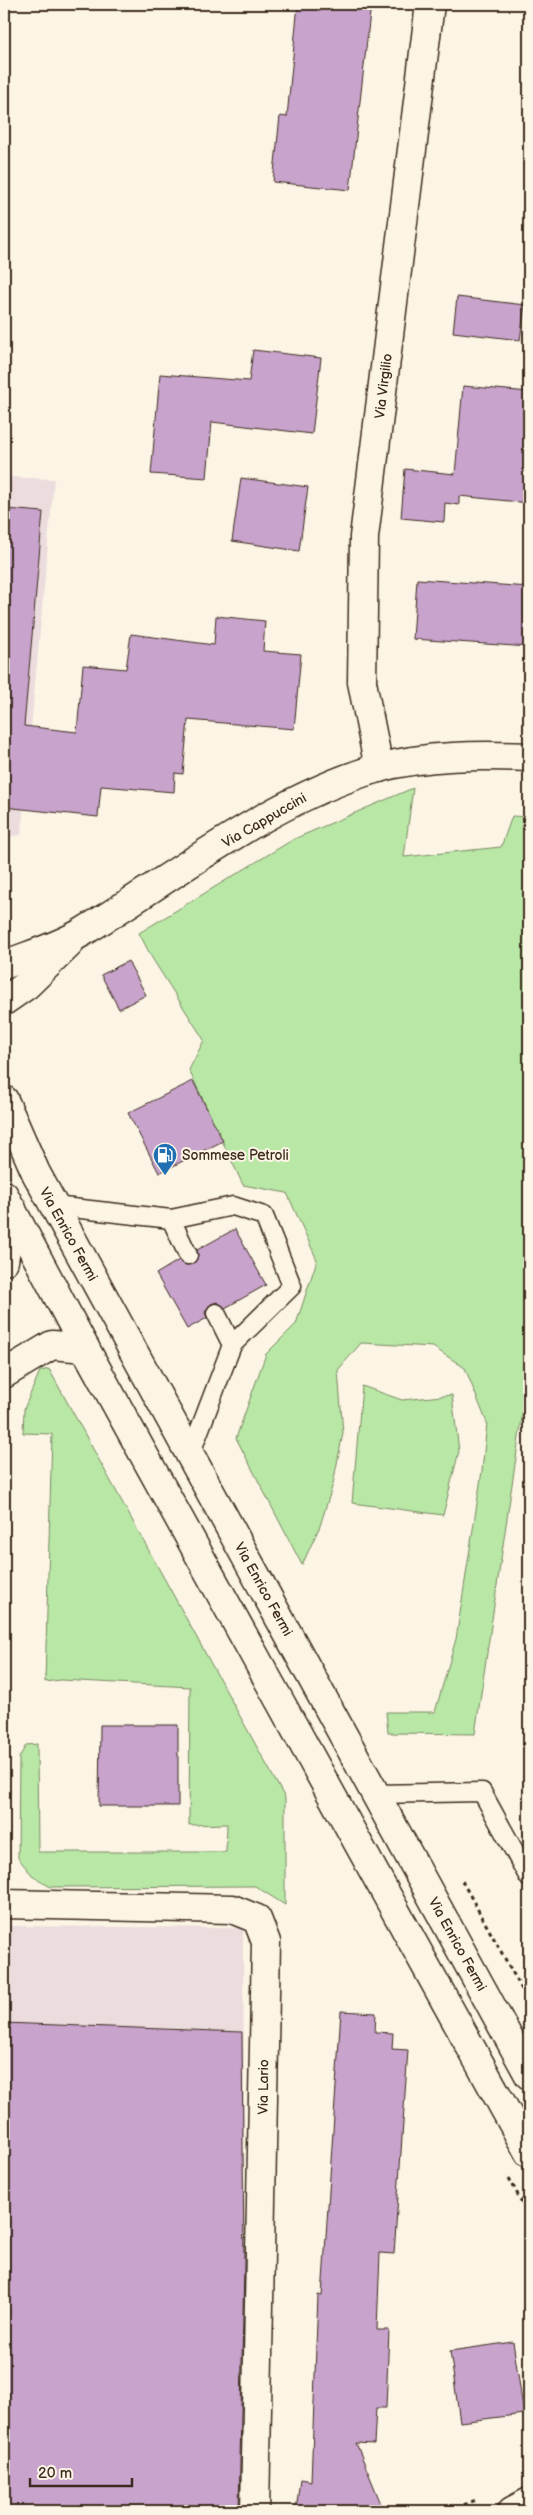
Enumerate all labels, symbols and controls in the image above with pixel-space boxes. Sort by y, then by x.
street label: Via Virgilio [371,352,396,420]
street label: Via Cappuccini [219,789,310,851]
fuel station icon: Sommese Petroli [152,1142,178,1176]
place label: Sommese Petroli [182,1147,289,1164]
street label: Via Enrico Fermi [36,1184,101,1284]
street label: Via Enrico Fermi [231,1539,296,1639]
street label: Via Enrico Fermi [425,1894,490,1994]
street label: Via Lario [255,2059,272,2115]
scale bar [30,2455,132,2487]
text: 20 m [38,2464,72,2483]

